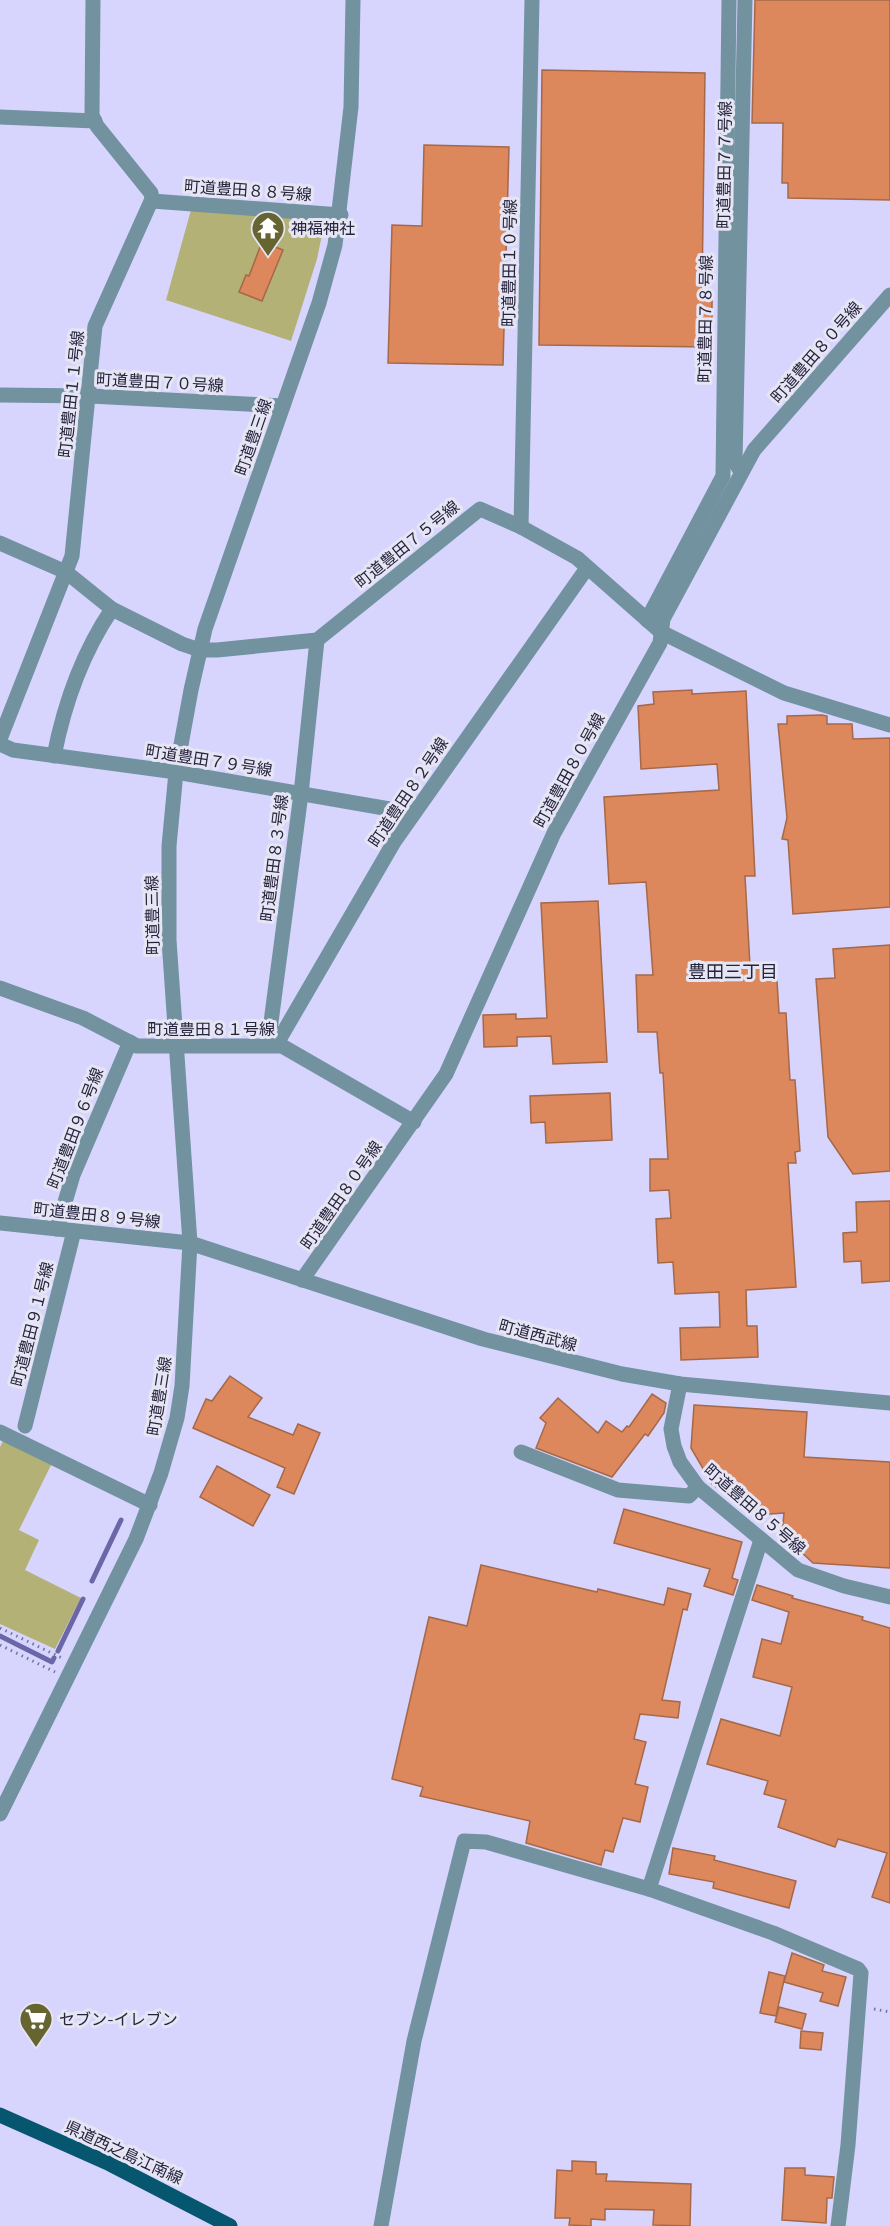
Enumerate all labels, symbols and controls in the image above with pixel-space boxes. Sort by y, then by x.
street label: 町道豊田７７号線 [713,101,735,229]
street label: 町道豊田８８号線 [183,176,313,204]
street label: 町道豊田１０号線 [498,199,520,327]
temple icon: 神福神社 [250,210,286,257]
place label: 神福神社 [291,218,355,238]
street label: 町道豊田７８号線 [694,255,716,383]
street label: 町道豊田８０号線 [766,297,866,407]
street label: 町道豊田１１号線 [54,329,88,459]
street label: 町道豊田７０号線 [96,369,224,395]
street label: 町道豊三線 [231,396,275,478]
street label: 町道豊田７５号線 [351,496,463,592]
street label: 町道豊田８０号線 [529,709,609,831]
street label: 町道豊田８２号線 [364,733,452,851]
street label: 町道豊田７９号線 [144,740,274,780]
street label: 町道豊田８３号線 [256,793,292,923]
street label: 町道豊三線 [141,875,163,955]
district label: 豊田三丁目 [688,960,778,983]
street label: 町道豊田８１号線 [147,1019,275,1039]
street label: 町道豊田９６号線 [43,1065,107,1191]
street label: 町道豊田８０号線 [296,1137,386,1253]
street label: 町道豊田８９号線 [32,1198,162,1232]
street label: 町道豊田９１号線 [7,1259,57,1389]
street label: 町道西武線 [497,1315,579,1355]
street label: 町道豊三線 [143,1355,175,1437]
street label: 町道豊田８５号線 [700,1459,810,1559]
supermarket icon: セブン-イレブン [18,2001,54,2048]
place label: セブン-イレブン [59,2009,178,2029]
street label: 県道西之島江南線 [62,2116,186,2188]

